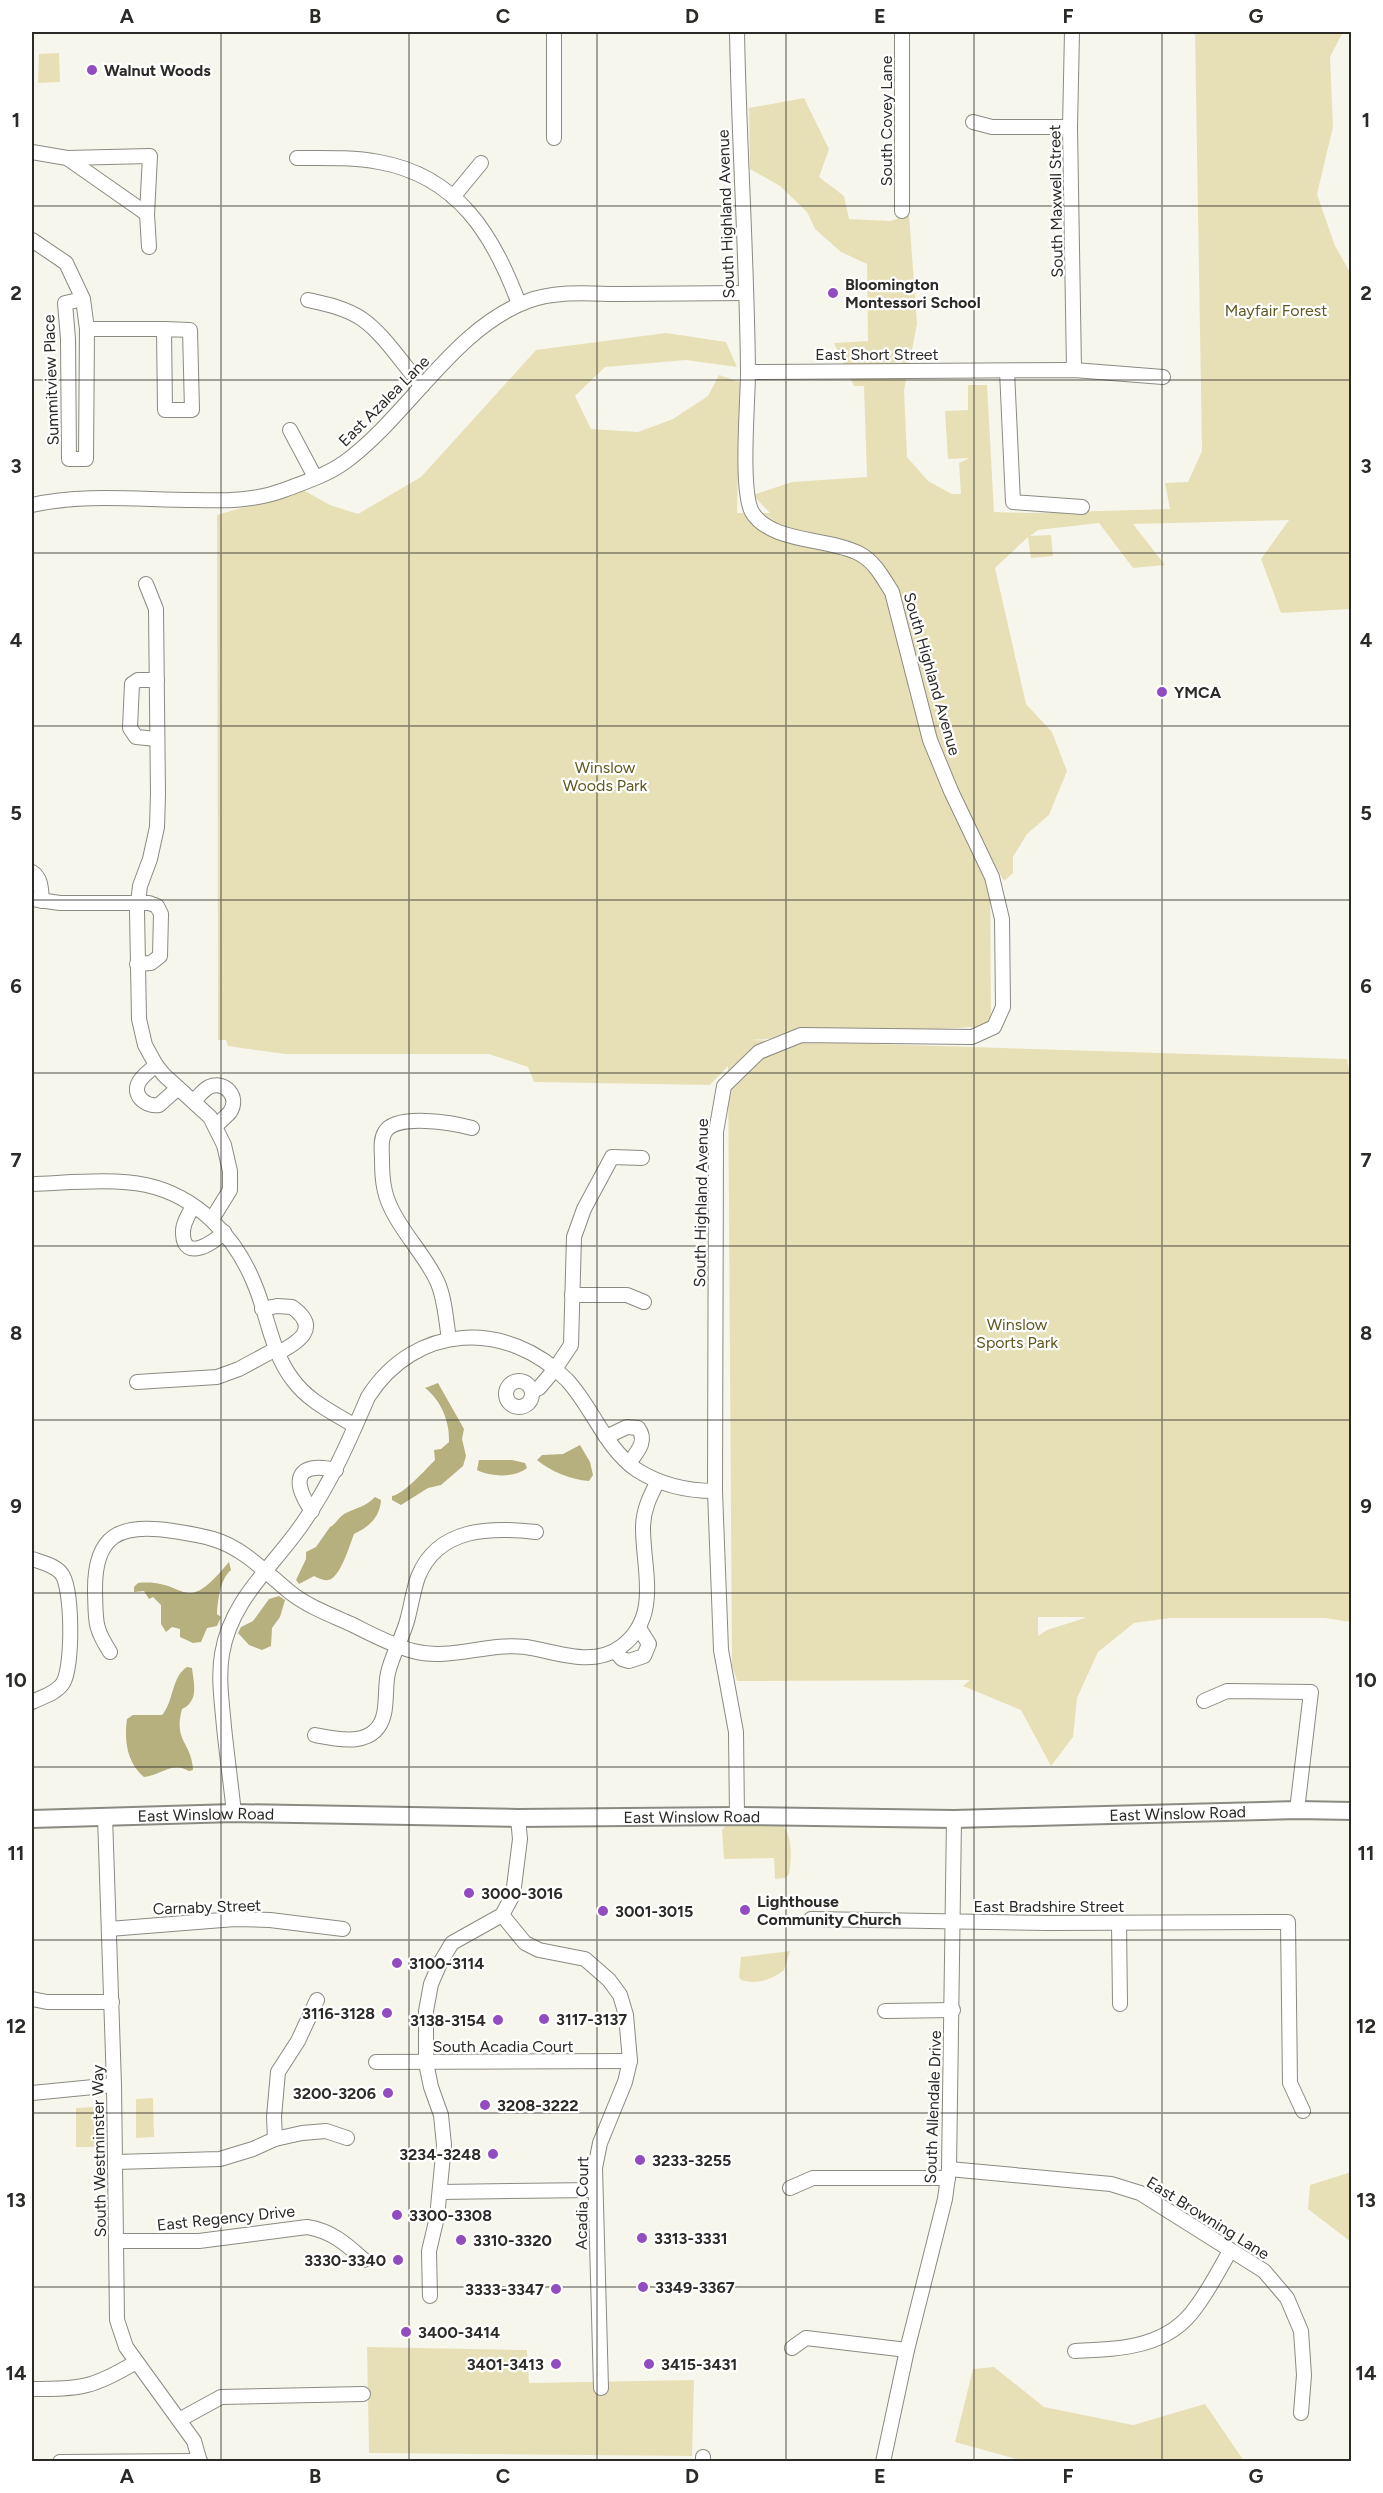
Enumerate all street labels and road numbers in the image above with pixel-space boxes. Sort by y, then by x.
street label: South Covey Lane [877,55,896,186]
street label: South Maxwell Street [1045,124,1067,278]
street label: South Highland Avenue [714,129,738,299]
street label: Summitview Place [39,314,63,446]
street label: East Short Street [815,345,939,364]
street label: East Azalea Lane [335,352,433,450]
street label: South Highland Avenue [900,590,965,758]
street label: South Highland Avenue [690,1118,712,1288]
street label: East Winslow Road [1109,1802,1246,1824]
street label: East Winslow Road [137,1803,274,1825]
street label: East Winslow Road [623,1806,760,1827]
street label: Carnaby Street [152,1896,262,1918]
street label: East Bradshire Street [974,1897,1124,1916]
street label: South Allendale Drive [921,2030,945,2184]
street label: South Acadia Court [433,2037,573,2056]
street label: South Westminster Way [88,2064,110,2238]
street label: Acadia Court [572,2156,592,2250]
street label: East Browning Lane [1143,2173,1273,2264]
street label: East Regency Drive [156,2201,296,2235]

